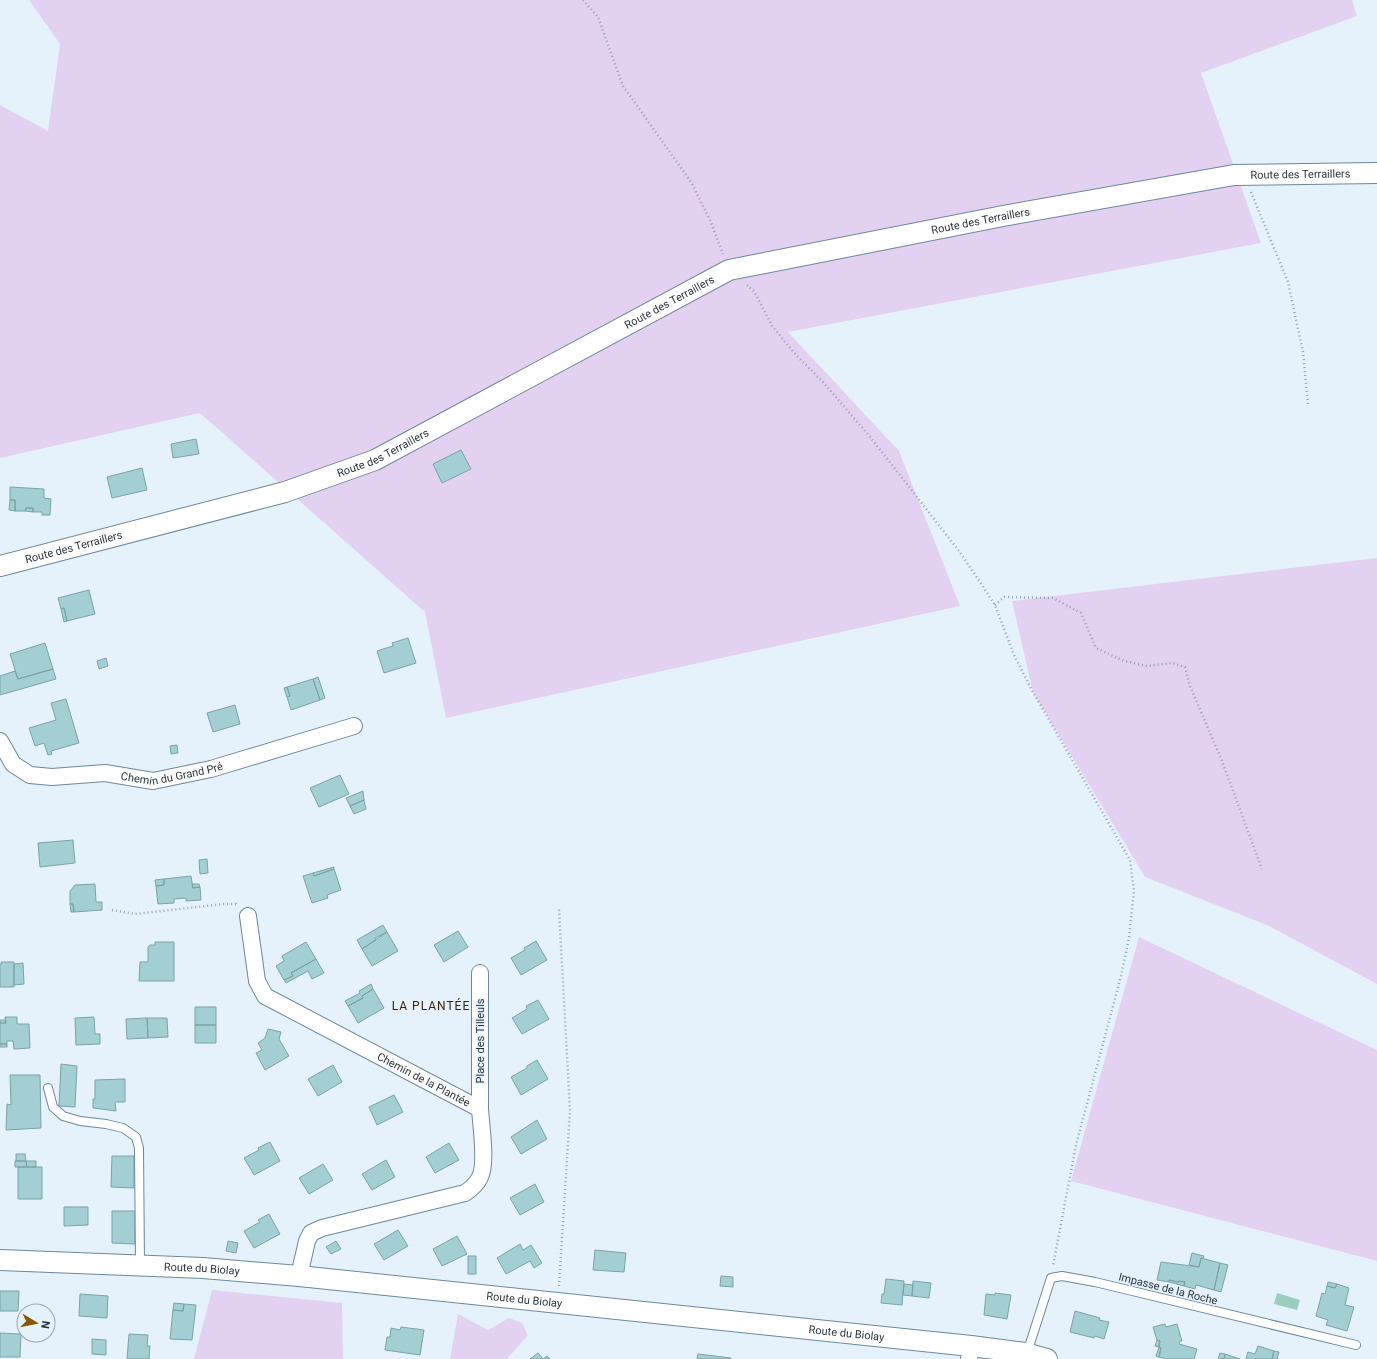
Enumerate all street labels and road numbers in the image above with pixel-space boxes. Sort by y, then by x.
street label: Route des Terraillers [1250,167,1351,181]
street label: Route des Terraillers [930,205,1031,236]
street label: Route des Terraillers [622,273,717,331]
street label: Route des Terraillers [335,426,431,480]
street label: Route des Terraillers [24,528,124,566]
street label: Chemin du Grand Pré [120,759,225,788]
street label: Place des Tilleuls [474,998,487,1083]
street label: Chemin de la Plantée [375,1050,473,1109]
street label: Route du Biolay [164,1260,241,1278]
street label: Impasse de la Roche [1117,1270,1219,1308]
street label: Route du Biolay [486,1289,564,1310]
street label: Route du Biolay [808,1323,886,1344]

